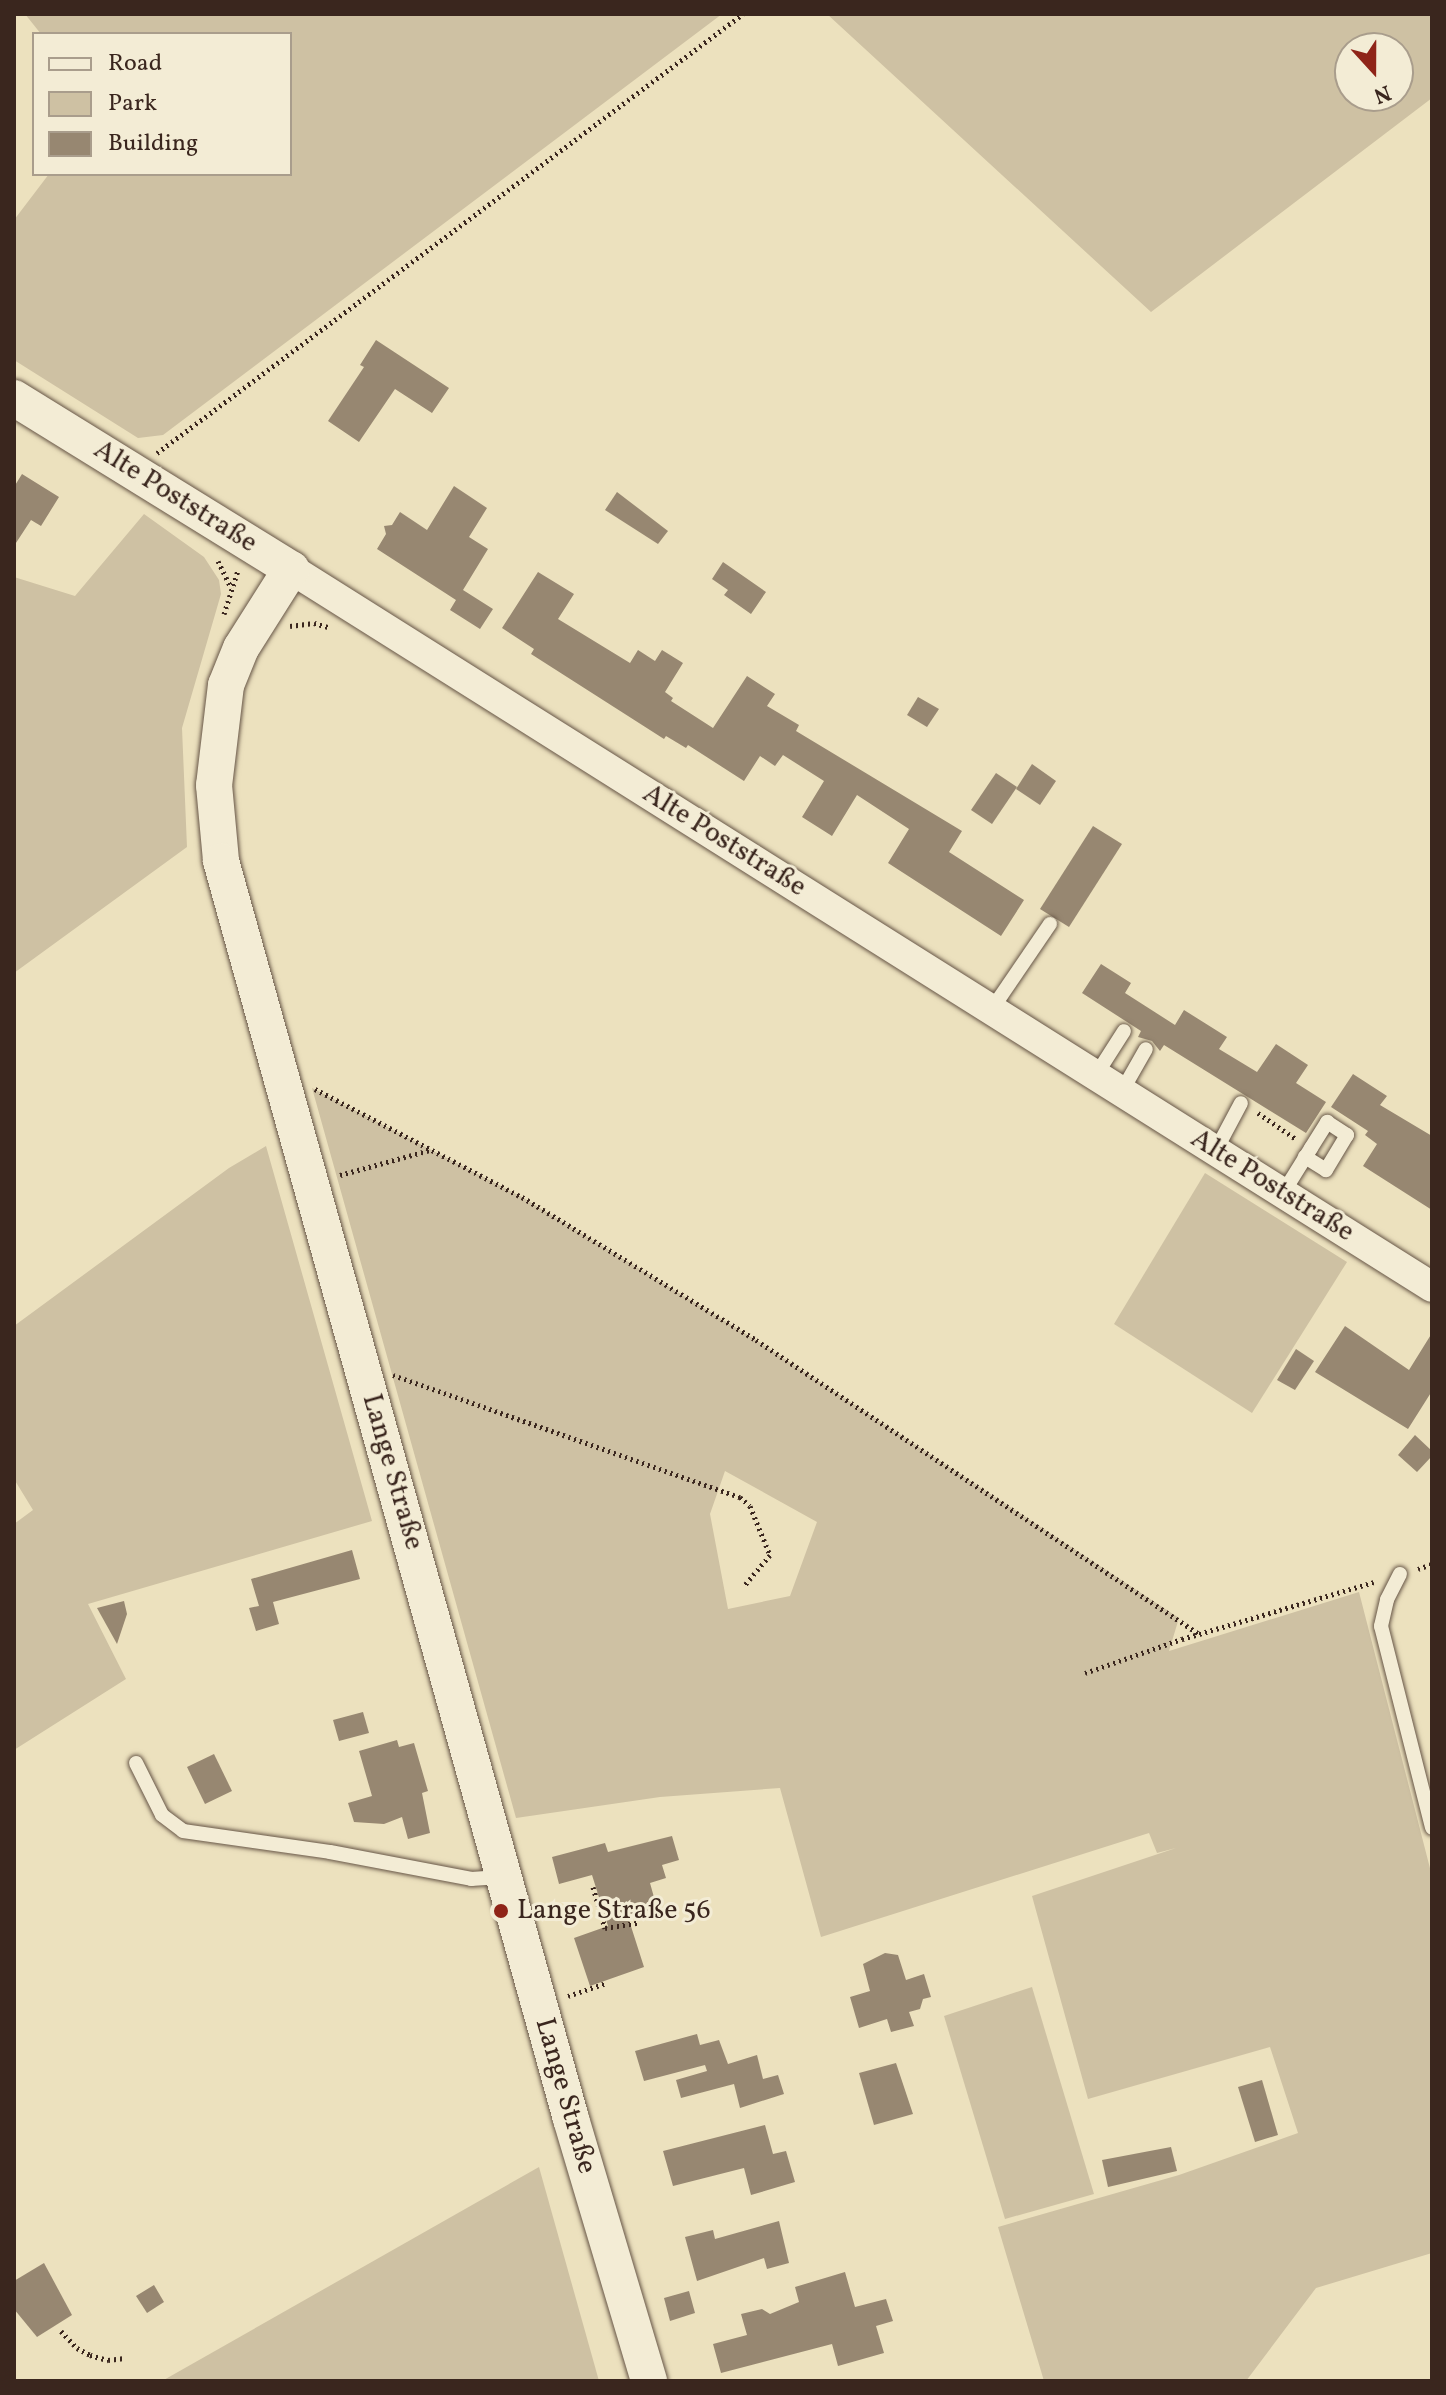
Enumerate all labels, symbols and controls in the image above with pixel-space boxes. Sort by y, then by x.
legend [32,32,292,176]
north arrow [1334,32,1414,112]
text: Road [108,47,162,81]
text: N [1369,76,1395,110]
text: Park [108,87,157,121]
text: Building [108,127,198,161]
street label: Alte Poststraße [87,433,263,561]
street label: Alte Poststraße [636,777,812,905]
street label: Alte Poststraße [1184,1122,1360,1250]
street label: Lange Straße [354,1390,430,1554]
place label: Lange Straße 56 [517,1894,711,1928]
marker: Lange Straße 56 [492,1902,510,1920]
street label: Lange Straße [527,2014,603,2178]

